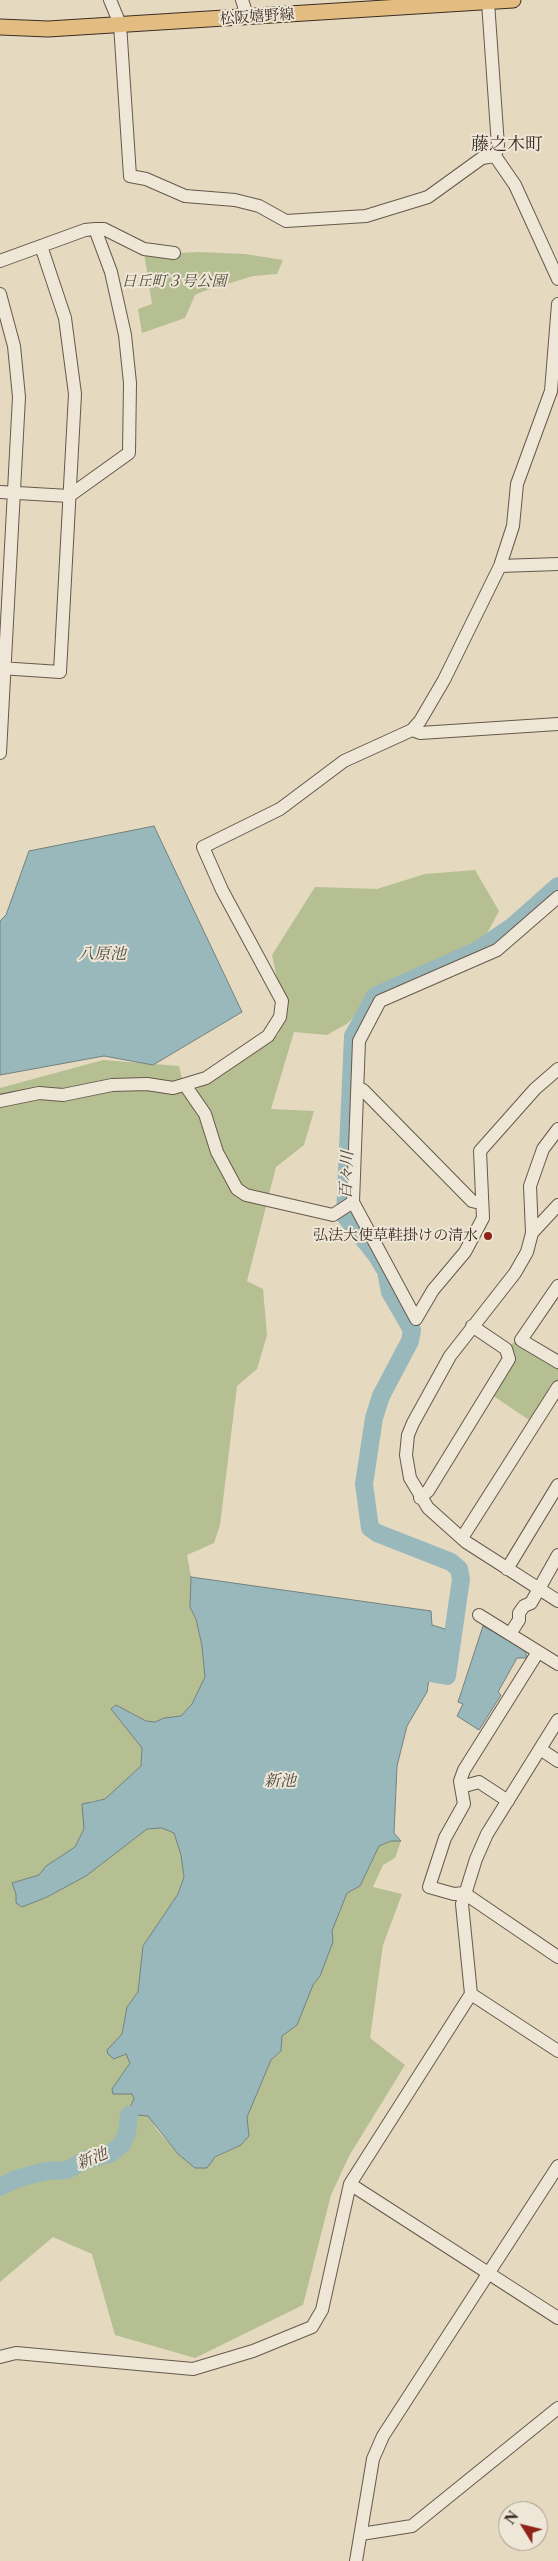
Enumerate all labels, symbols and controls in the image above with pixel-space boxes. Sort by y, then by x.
street label: 松阪嬉野線 [219,5,295,29]
district label: 藤之木町 [471,134,543,156]
park label: 日丘町３号公園 [122,273,226,291]
water label: 八原池 [78,944,126,964]
water label: 百々川 [337,1151,357,1199]
place label: 弘法大使草鞋掛けの清水 [313,1227,478,1245]
marker: 弘法大使草鞋掛けの清水 [482,1230,494,1242]
water label: 新池 [264,1771,296,1791]
water label: 新池 [74,2144,110,2174]
north arrow [498,2501,548,2551]
text: N [501,2508,523,2528]

